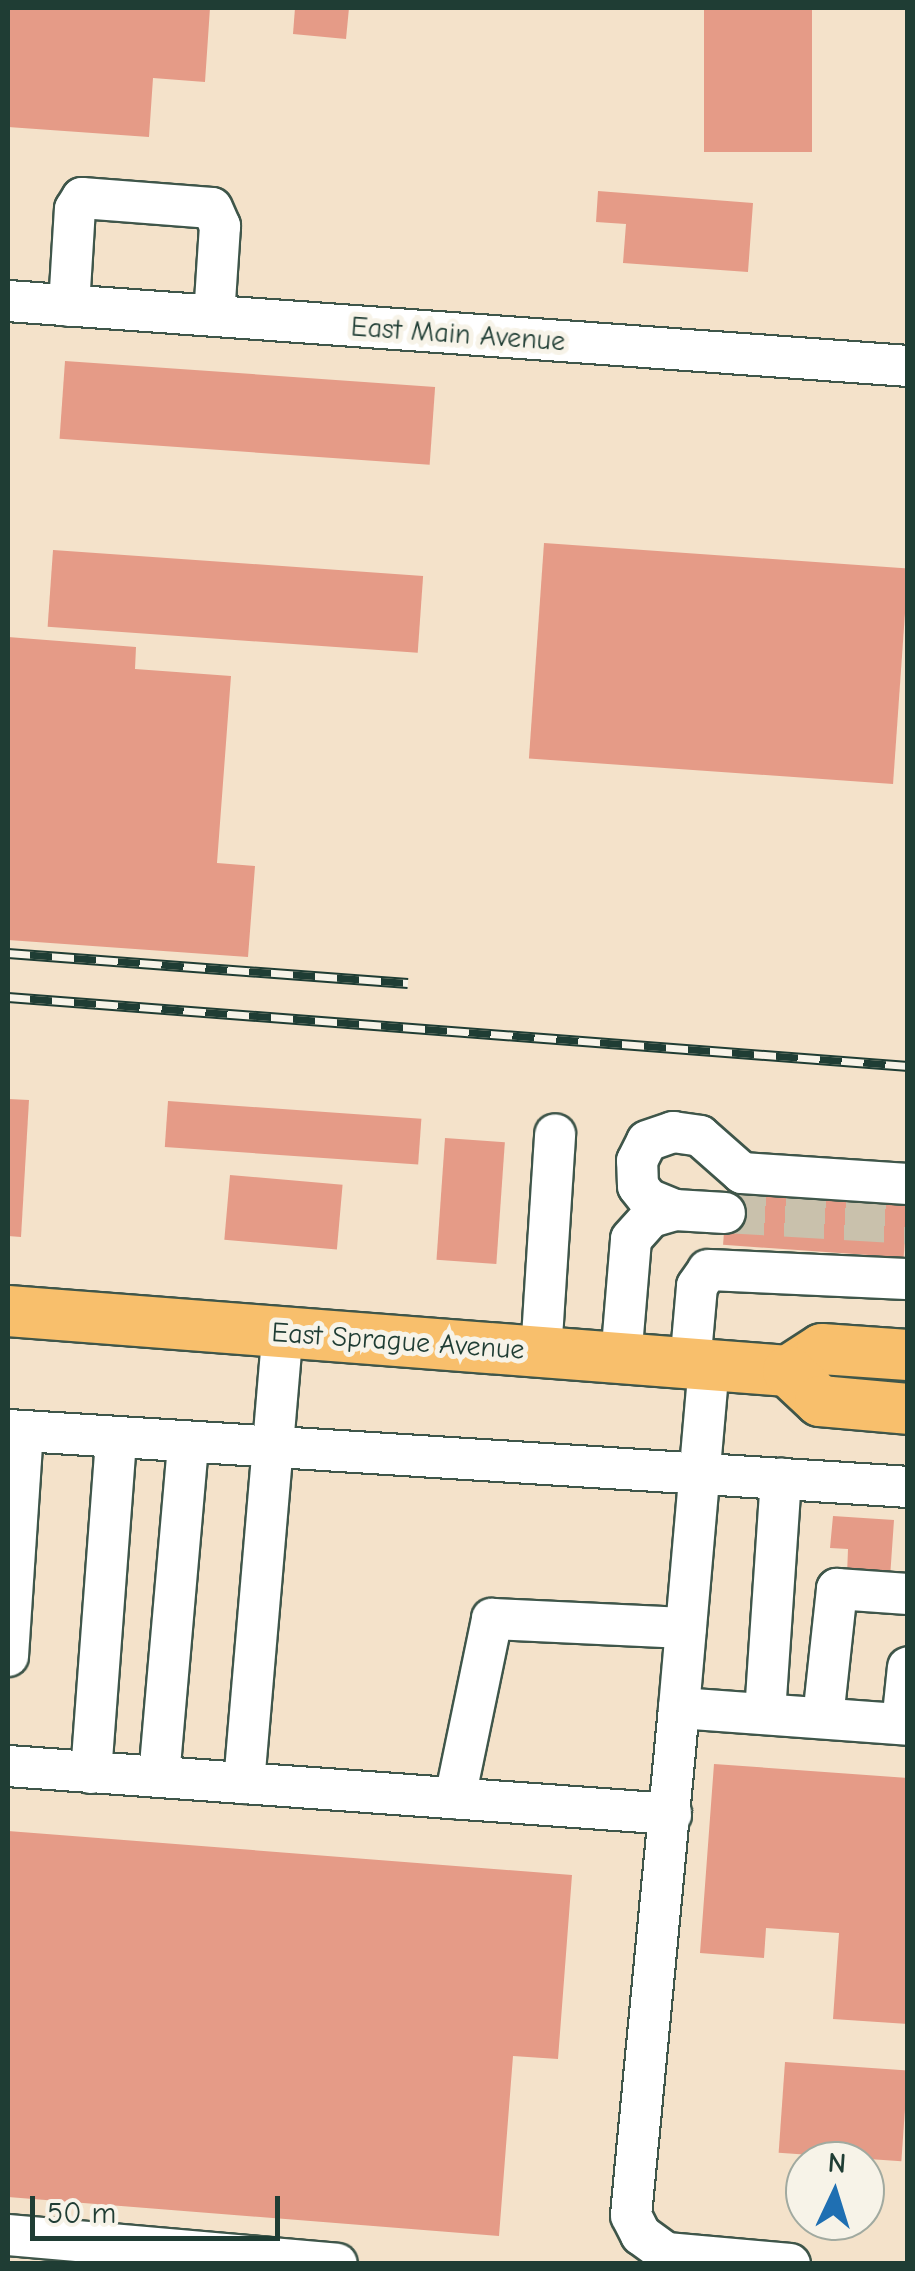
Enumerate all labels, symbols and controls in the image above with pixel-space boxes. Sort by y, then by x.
street label: East Main Avenue [350,310,566,358]
street label: East Sprague Avenue [270,1315,526,1367]
north arrow [785,2141,885,2241]
text: N [827,2146,847,2180]
scale bar [35,2176,285,2238]
text: 50 m [47,2196,116,2231]

